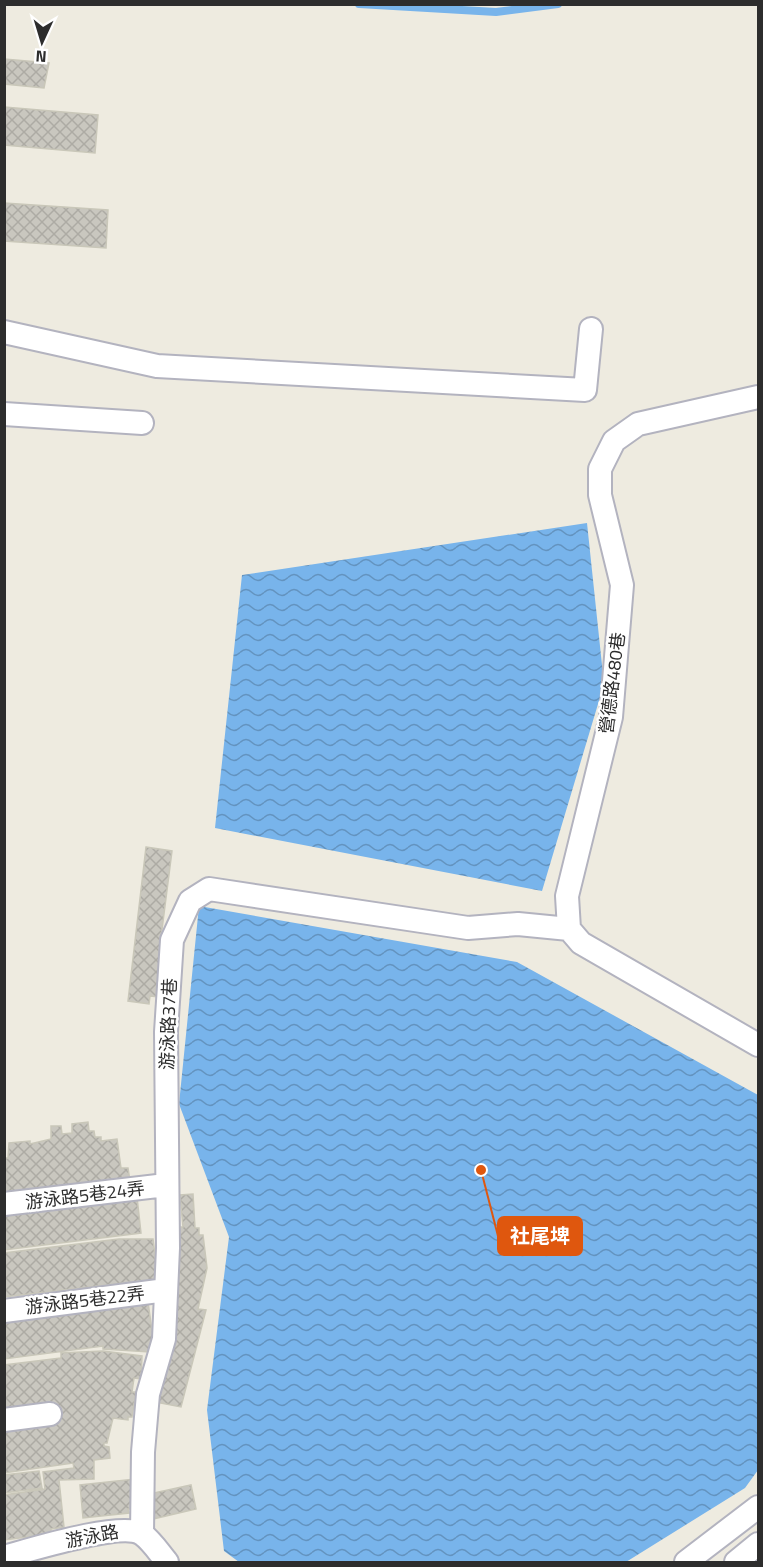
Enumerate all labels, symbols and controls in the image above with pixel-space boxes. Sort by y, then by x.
north arrow [12,12,72,72]
text: N [35,45,47,69]
street label: 營德路480巷 [592,631,632,735]
street label: 游泳路37巷 [153,977,183,1071]
street label: 游泳路5巷24弄 [24,1174,146,1216]
callout: 社尾埤 [498,1217,582,1255]
text: 社尾埤 [510,1220,570,1251]
street label: 游泳路5巷22弄 [24,1279,146,1321]
street label: 游泳路 [63,1518,121,1554]

